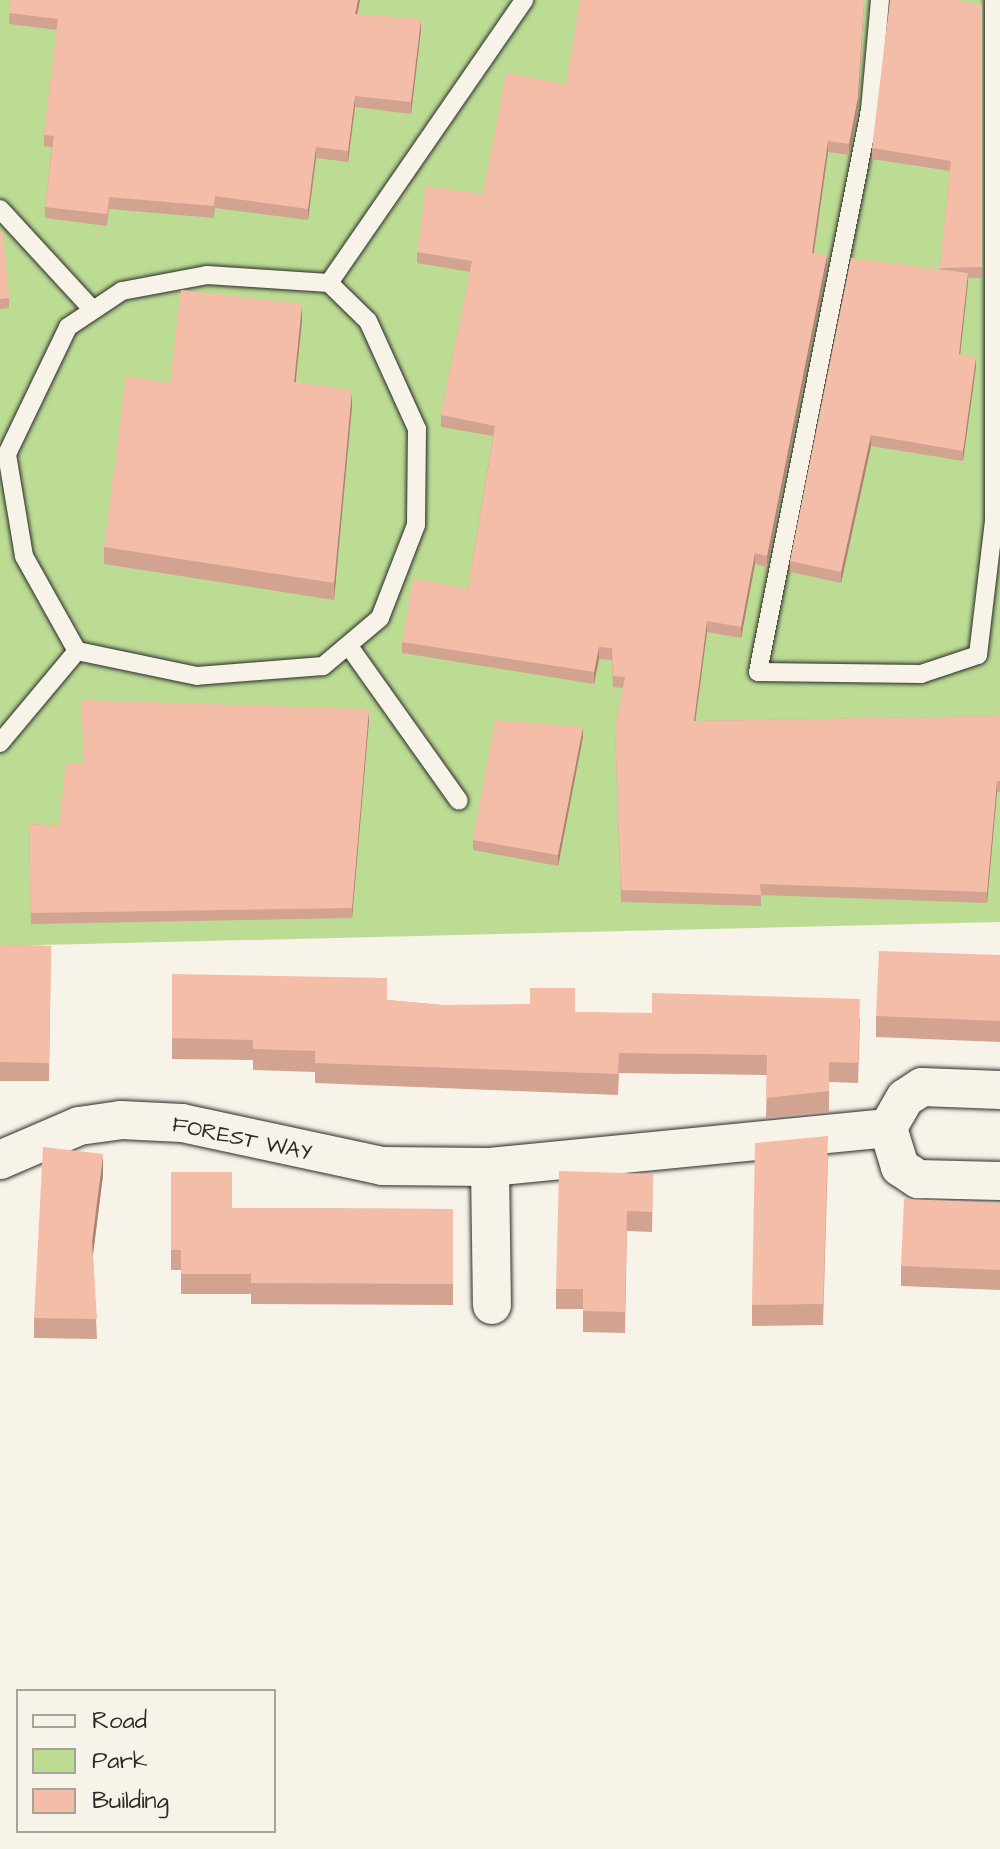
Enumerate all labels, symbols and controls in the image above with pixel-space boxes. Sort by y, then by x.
street label: FOREST WAY [170,1111,314,1167]
legend [16,1689,276,1833]
text: Road [92,1704,147,1738]
text: Park [92,1744,148,1778]
text: Building [92,1784,169,1818]

